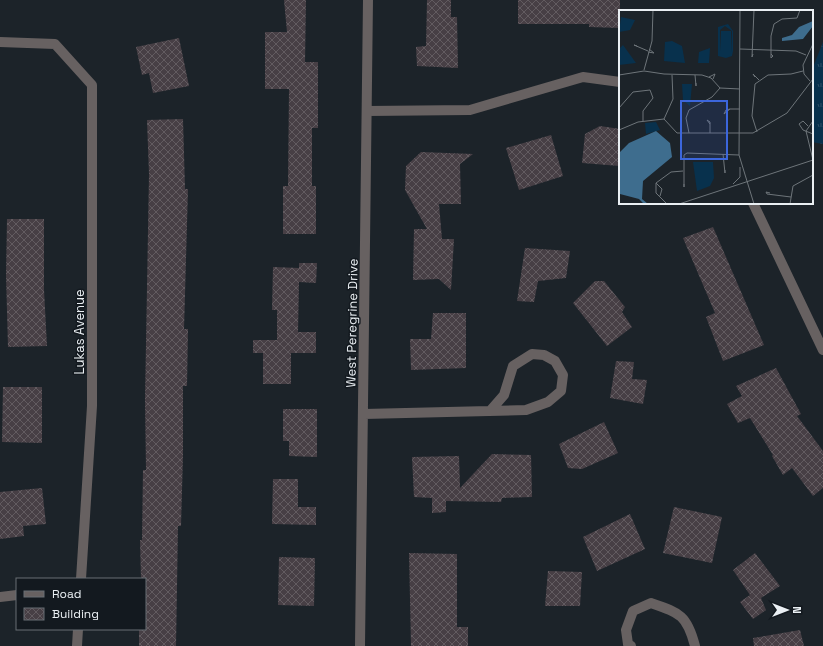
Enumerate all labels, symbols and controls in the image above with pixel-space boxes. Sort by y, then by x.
inset map [619,10,813,204]
street label: West Peregrine Drive [342,258,362,388]
street label: Lukas Avenue [71,289,88,375]
legend [16,578,146,630]
text: Road [52,586,81,602]
north arrow [767,590,807,630]
text: Building [52,606,99,622]
text: N [790,606,804,614]

